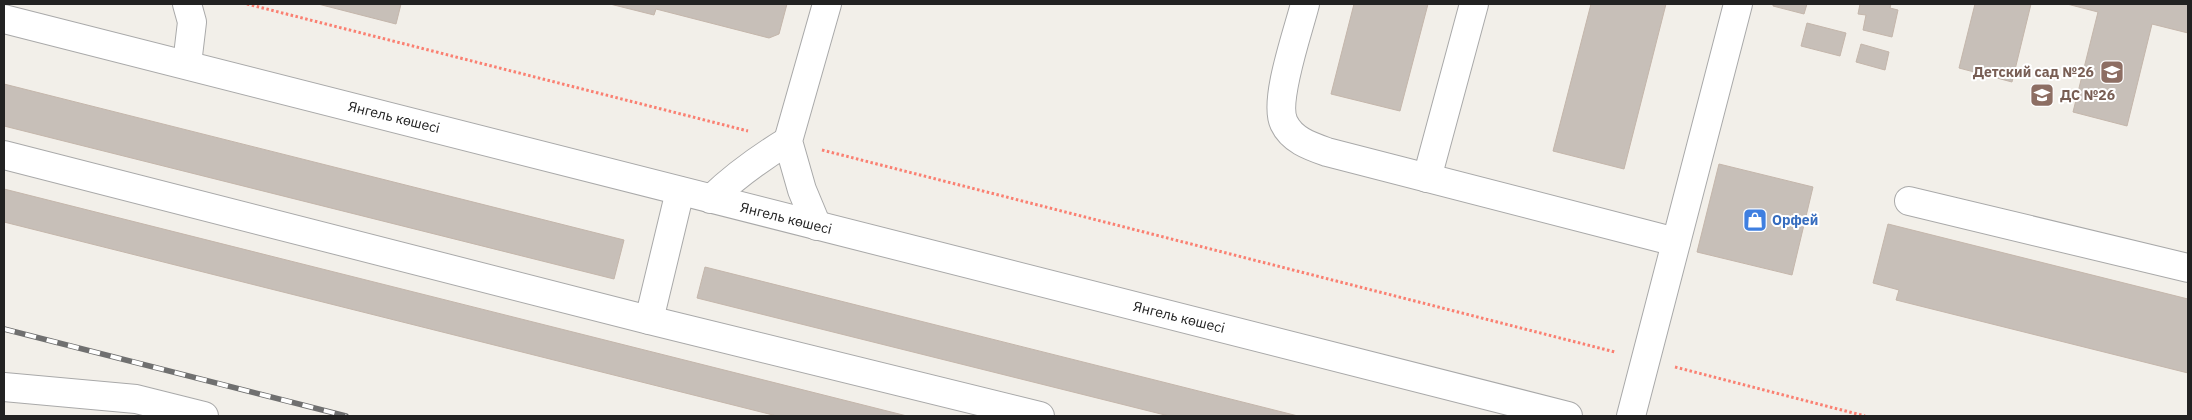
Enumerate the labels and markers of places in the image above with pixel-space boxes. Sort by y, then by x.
school or university icon: Детский сад №26 [2099,59,2125,85]
place label: Детский сад №26 [1973,63,2094,81]
school or university icon: ДС №26 [2029,82,2055,108]
place label: ДС №26 [2060,86,2115,104]
shop icon: Орфей [1742,207,1768,233]
place label: Орфей [1772,211,1818,229]

